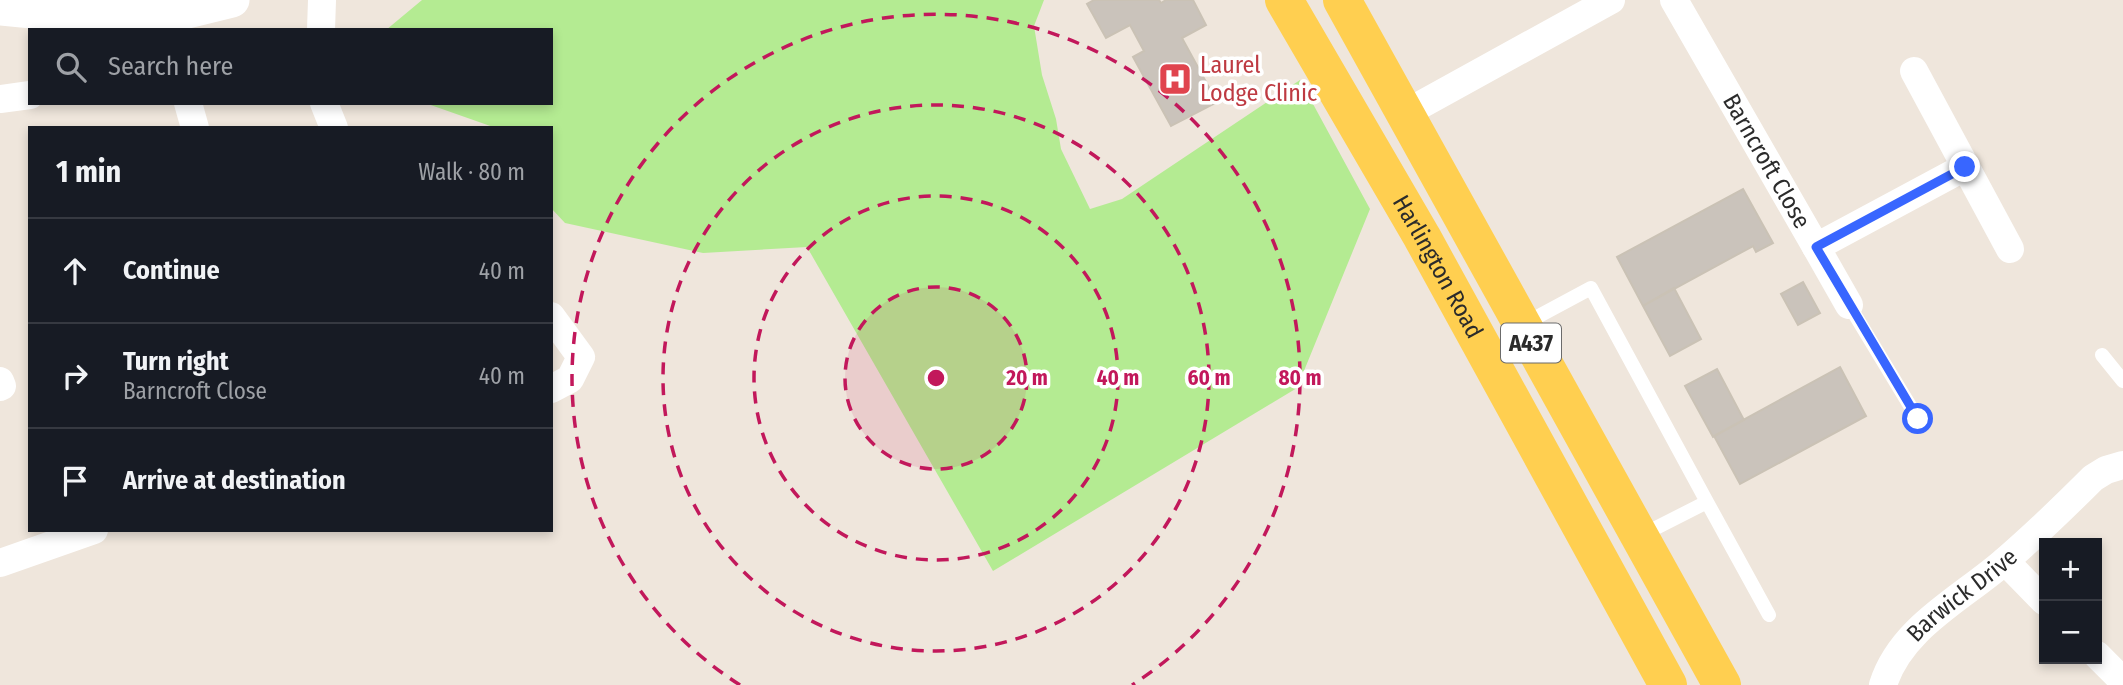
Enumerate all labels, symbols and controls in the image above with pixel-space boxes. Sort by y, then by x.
search box [28,28,553,105]
icon: search [52,48,90,86]
text: Search here [108,51,233,82]
place label: Laurel Lodge Clinic [1200,51,1317,107]
hospital icon: Laurel Lodge Clinic [1156,60,1194,98]
street label: Barncroft Close [1717,89,1816,233]
route end [1949,151,1980,182]
text: 1 min [56,154,121,190]
text: Walk · 80 m [418,158,525,186]
street label: Harlington Road [1387,190,1489,343]
icon: ahead [56,252,94,290]
text: Continue [123,255,220,286]
text: 40 m [479,257,525,285]
road number: A437 [1501,324,1561,362]
text: Turn right [123,346,229,377]
icon: right [56,357,94,395]
text: 40 m [479,362,525,390]
text: 20 m [1005,365,1048,391]
text: 40 m [1097,365,1139,391]
text: 60 m [1188,365,1230,391]
text: 80 m [1279,365,1321,391]
centre of rings [924,366,948,390]
text: Barncroft Close [123,377,267,405]
route start [1902,403,1933,434]
icon: arrive [56,462,94,500]
text: Arrive at destination [123,465,346,496]
map controls [2039,538,2102,664]
button: + [2039,538,2102,601]
street label: Barwick Drive [1901,543,2023,647]
button: − [2039,601,2102,664]

